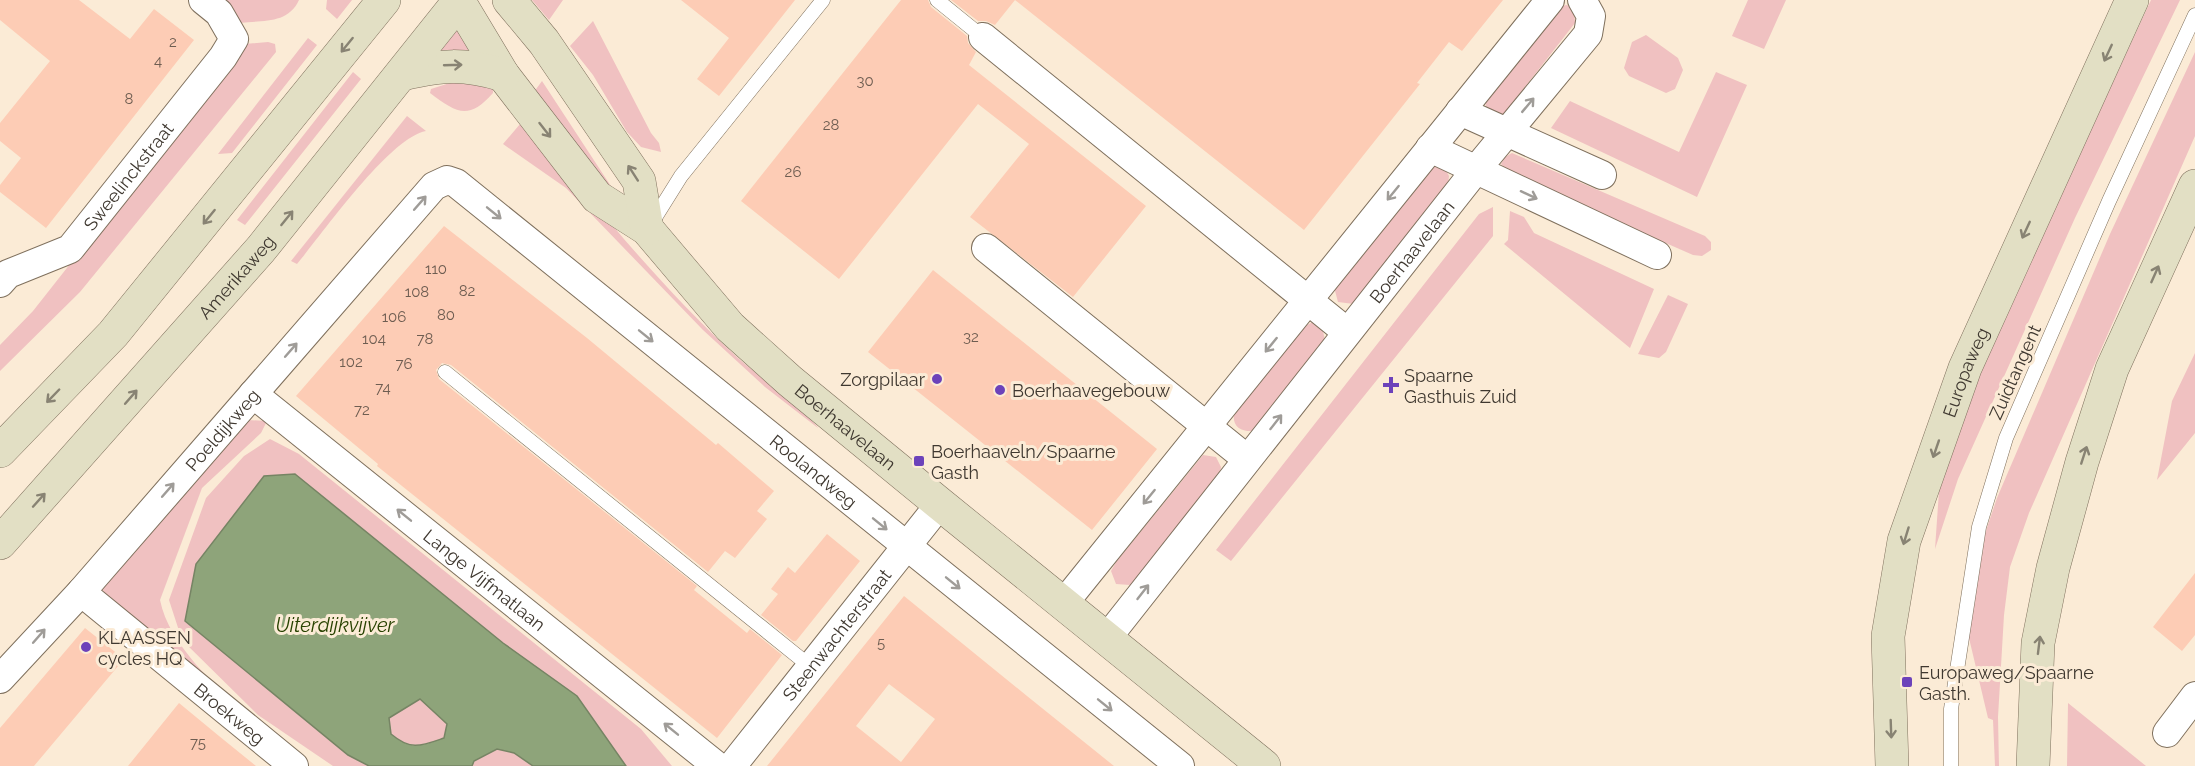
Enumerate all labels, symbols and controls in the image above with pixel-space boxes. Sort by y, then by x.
house number: 2 [169,33,177,51]
one-way arrow [341,37,354,53]
one-way arrow [2101,44,2113,62]
house number: 4 [154,52,162,70]
one-way arrow [442,60,462,71]
house number: 30 [856,72,874,90]
house number: 8 [125,90,134,108]
one-way arrow [1522,98,1535,114]
house number: 28 [823,116,839,134]
street label: Sweelinckstraat [79,118,177,234]
one-way arrow [539,122,552,138]
house number: 26 [785,163,801,181]
one-way arrow [627,165,639,182]
one-way arrow [1387,185,1400,201]
one-way arrow [1519,190,1537,202]
one-way arrow [413,196,427,211]
street label: Boerhaavelaan [1365,196,1458,307]
one-way arrow [486,207,502,220]
one-way arrow [202,209,216,224]
one-way arrow [280,210,293,226]
one-way arrow [2019,220,2031,238]
street label: Amerikaweg [194,231,279,323]
house number: 110 [425,260,447,278]
one-way arrow [2150,266,2162,284]
house number: 82 [459,282,476,300]
house number: 108 [405,283,429,301]
house number: 80 [437,306,455,324]
house number: 106 [382,308,406,326]
street label: Zuidtangent [1985,321,2045,423]
street label: Europaweg [1938,324,1993,420]
house number: 32 [963,328,979,346]
one-way arrow [638,329,654,342]
house number: 104 [362,330,386,348]
house number: 78 [417,330,434,348]
one-way arrow [1264,336,1277,352]
one-way arrow [285,342,298,358]
house number: 102 [339,353,363,371]
house number: 76 [395,355,413,373]
place label: Spaarne Gasthuis Zuid [1404,365,1517,407]
place label: Zorgpilaar [840,369,926,390]
marker: Zorgpilaar [930,372,944,386]
marker: Spaarne Gasthuis Zuid [1382,376,1400,394]
house number: 74 [375,379,391,397]
street label: Boerhaavelaan [791,379,900,474]
place label: Boerhaavegebouw [1012,380,1170,401]
marker: Boerhaavegebouw [993,383,1007,397]
street label: Poeldijkweg [181,384,264,475]
one-way arrow [46,388,61,403]
one-way arrow [124,390,138,405]
house number: 72 [354,401,370,419]
one-way arrow [1270,415,1283,431]
street label: Roolandweg [766,430,861,512]
one-way arrow [1929,439,1940,458]
place label: Boerhaaveln/Spaarne Gasth [931,441,1116,483]
one-way arrow [2079,446,2090,465]
marker: Boerhaaveln/Spaarne Gasth [912,454,926,468]
one-way arrow [161,483,175,498]
one-way arrow [1142,489,1155,505]
one-way arrow [32,493,46,508]
one-way arrow [396,509,412,522]
one-way arrow [872,517,888,530]
street label: Lange Vijfmatlaan [420,525,550,635]
one-way arrow [1900,526,1911,545]
street label: Steenwachterstraat [778,564,895,704]
one-way arrow [945,576,961,589]
one-way arrow [1136,584,1149,600]
water label: Uiterdijkvijver [276,613,396,637]
place label: KLAASSEN cycles HQ [98,627,191,669]
one-way arrow [32,628,46,643]
house number: 5 [877,634,885,652]
one-way arrow [2034,635,2045,655]
marker: KLAASSEN cycles HQ [79,640,93,654]
place label: Europaweg/Spaarne Gasth. [1919,662,2094,704]
marker: Europaweg/Spaarne Gasth. [1900,675,1914,689]
street label: Broekweg [190,678,269,748]
one-way arrow [1096,699,1112,712]
one-way arrow [1886,718,1897,738]
one-way arrow [663,723,679,736]
house number: 75 [190,734,206,752]

